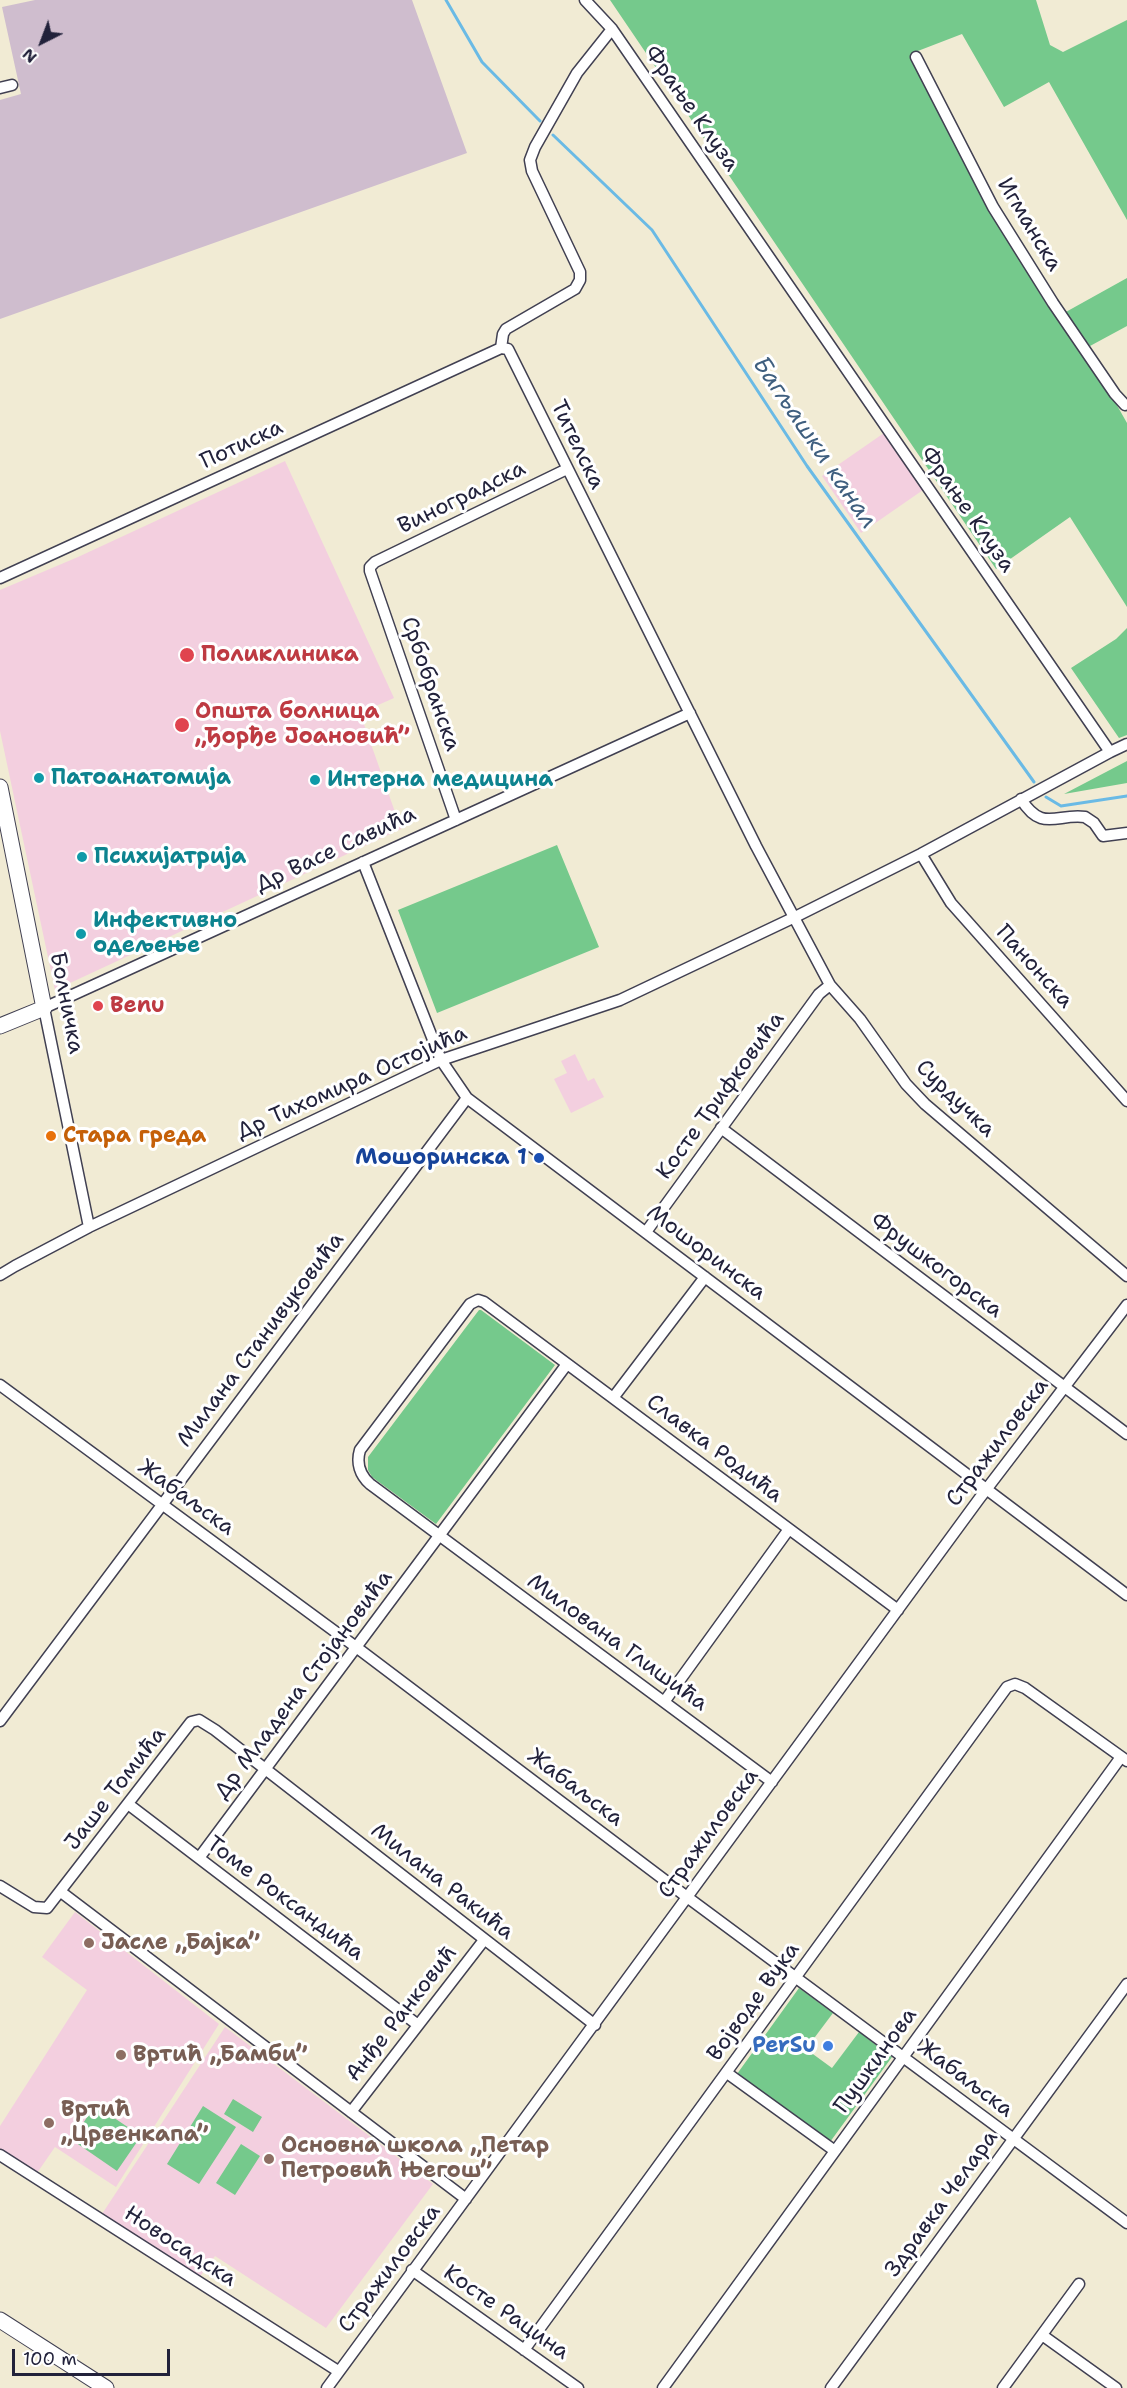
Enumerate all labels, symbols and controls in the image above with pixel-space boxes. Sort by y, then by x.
north arrow [12,12,72,72]
street label: Фрање Клуза [638,41,744,177]
text: N [18,44,41,68]
street label: Игманска [991,174,1067,276]
water label: Багљашки канал [746,351,882,535]
street label: Тителска [544,396,610,494]
street label: Потиска [197,414,287,476]
street label: Фрање Клуза [914,442,1020,578]
street label: Виноградска [394,456,530,540]
street label: Србобранска [395,613,465,755]
place label: Поликлиника [201,642,359,668]
marker: Поликлиника [178,646,196,664]
place label: Општа болница „Ђорђе Јоановић” [195,699,410,750]
marker: Општа болница „Ђорђе Јоановић” [173,716,191,734]
place label: Патоанатомија [51,765,231,791]
place label: Интерна медицина [327,767,553,793]
marker: Патоанатомија [32,771,46,785]
marker: Интерна медицина [308,773,322,787]
street label: Др Васе Савића [252,801,420,899]
place label: Психијатрија [94,844,246,870]
marker: Психијатрија [75,850,89,864]
place label: Инфективно одељење [93,908,237,960]
street label: Панонска [990,920,1078,1014]
marker: Инфективно одељење [74,927,88,941]
street label: Болничка [43,950,89,1056]
place label: Benu [110,993,165,1019]
marker: Benu [91,999,105,1013]
street label: Косте Трифковића [651,1007,791,1185]
street label: Др Тихомира Остојића [233,1020,471,1146]
street label: Сурдучка [910,1055,1000,1143]
place label: Стара греда [63,1123,206,1149]
marker: Стара греда [44,1129,58,1143]
place label: Мошоринска 1 [355,1145,527,1171]
marker: Мошоринска 1 [532,1151,546,1165]
street label: Мошоринска [641,1200,771,1306]
street label: Фрушкогорска [865,1208,1007,1324]
street label: Милана Станивуковића [172,1228,350,1452]
street label: Стражиловска [941,1374,1055,1512]
street label: Славка Родића [641,1389,787,1509]
street label: Жабаљска [133,1454,239,1542]
street label: Др Младена Стојановића [209,1565,399,1805]
street label: Милована Глишића [522,1569,712,1717]
street label: Јаше Томића [60,1722,172,1856]
street label: Жабаљска [522,1743,628,1833]
street label: Стражиловска [653,1764,765,1904]
street label: Милана Ракића [365,1818,519,1946]
street label: Томе Роксандића [201,1831,369,1967]
place label: Јасле „Бајка” [101,1930,260,1956]
marker: Јасле „Бајка” [82,1936,96,1950]
street label: Војводе Вука [702,1937,806,2067]
street label: Анђе Ранковић [341,1941,463,2087]
street label: Пушкинова [829,2003,923,2119]
place label: PerSu [752,2033,816,2059]
street label: Жабаљска [912,2034,1018,2124]
marker: PerSu [821,2039,835,2053]
place label: Вртић „Бамби” [133,2042,307,2068]
marker: Вртић „Бамби” [114,2048,128,2062]
place label: Вртић „Црвенкапа” [61,2097,208,2148]
marker: Вртић „Црвенкапа” [42,2116,56,2130]
street label: Здравка Челара [880,2126,1004,2282]
place label: Основна школа „Петар Петровић Његош” [281,2133,549,2184]
marker: Основна школа „Петар Петровић Његош” [262,2152,276,2166]
street label: Стражиловска [333,2200,447,2338]
street label: Новосадска [119,2201,241,2293]
street label: Косте Рацина [438,2260,574,2366]
scale bar [15,2337,172,2375]
text: 100 m [23,2347,77,2371]

